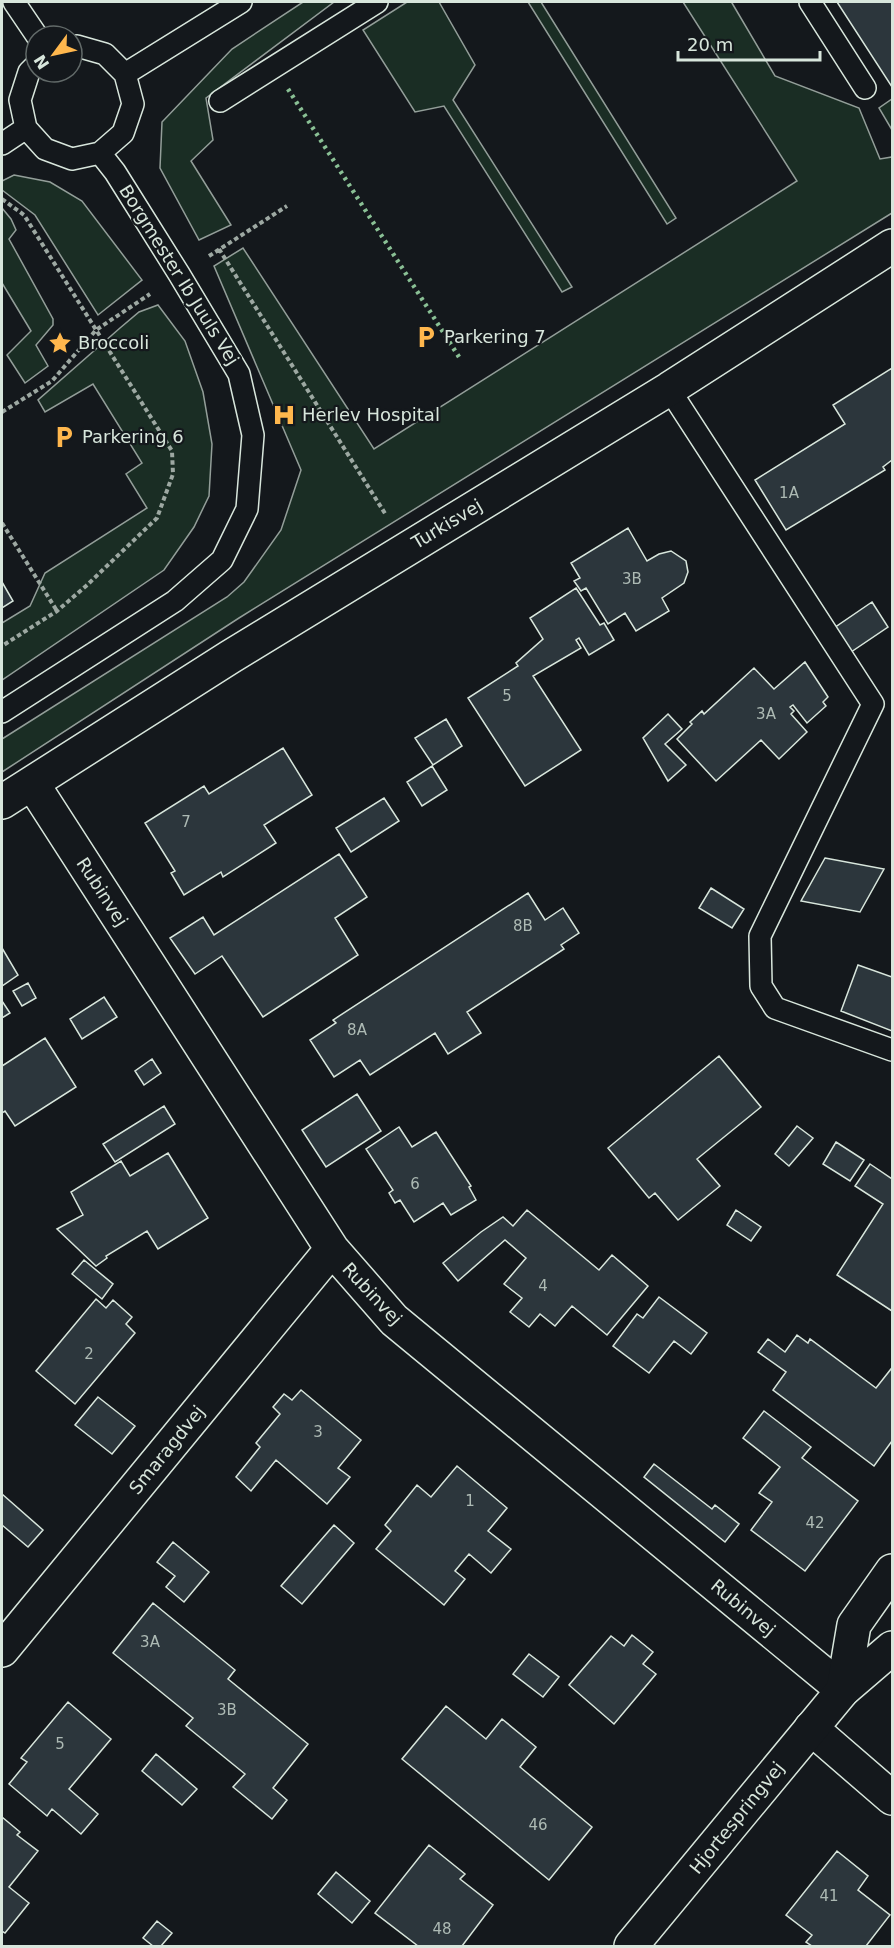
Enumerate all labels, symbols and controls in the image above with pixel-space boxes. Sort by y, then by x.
north arrow [24,24,84,84]
scale bar [678,24,820,62]
text: 20 m [687,34,733,55]
text: N [30,51,53,73]
street label: Borgmester Ib Juuls Vej [115,181,244,369]
parking icon: Parkering 7 [413,324,439,350]
place label: Parkering 7 [444,326,546,347]
place icon: Broccoli [47,330,73,356]
place label: Broccoli [78,332,149,353]
hospital icon: Herlev Hospital [271,402,297,428]
place label: Herlev Hospital [302,404,440,425]
parking icon: Parkering 6 [51,424,77,450]
place label: Parkering 6 [82,426,184,447]
house number: 1A [779,484,800,502]
street label: Turkisvej [407,494,486,553]
house number: 3B [622,570,642,588]
house number: 5 [502,687,512,705]
house number: 3A [756,705,777,723]
house number: 7 [181,813,191,831]
street label: Rubinvej [72,853,132,930]
house number: 8B [513,917,533,935]
house number: 8A [347,1021,368,1039]
house number: 6 [410,1175,420,1193]
street label: Rubinvej [338,1258,407,1329]
house number: 4 [538,1277,548,1295]
house number: 2 [84,1345,94,1363]
street label: Smaragdvej [124,1401,209,1498]
house number: 3 [313,1423,323,1441]
house number: 1 [465,1492,475,1510]
house number: 42 [805,1514,825,1532]
street label: Rubinvej [707,1575,780,1641]
house number: 3A [140,1633,161,1651]
house number: 3B [217,1701,237,1719]
house number: 5 [55,1735,65,1753]
street label: Hjortespringvej [685,1758,788,1878]
house number: 46 [528,1816,548,1834]
house number: 41 [819,1887,839,1905]
house number: 48 [432,1920,452,1938]

